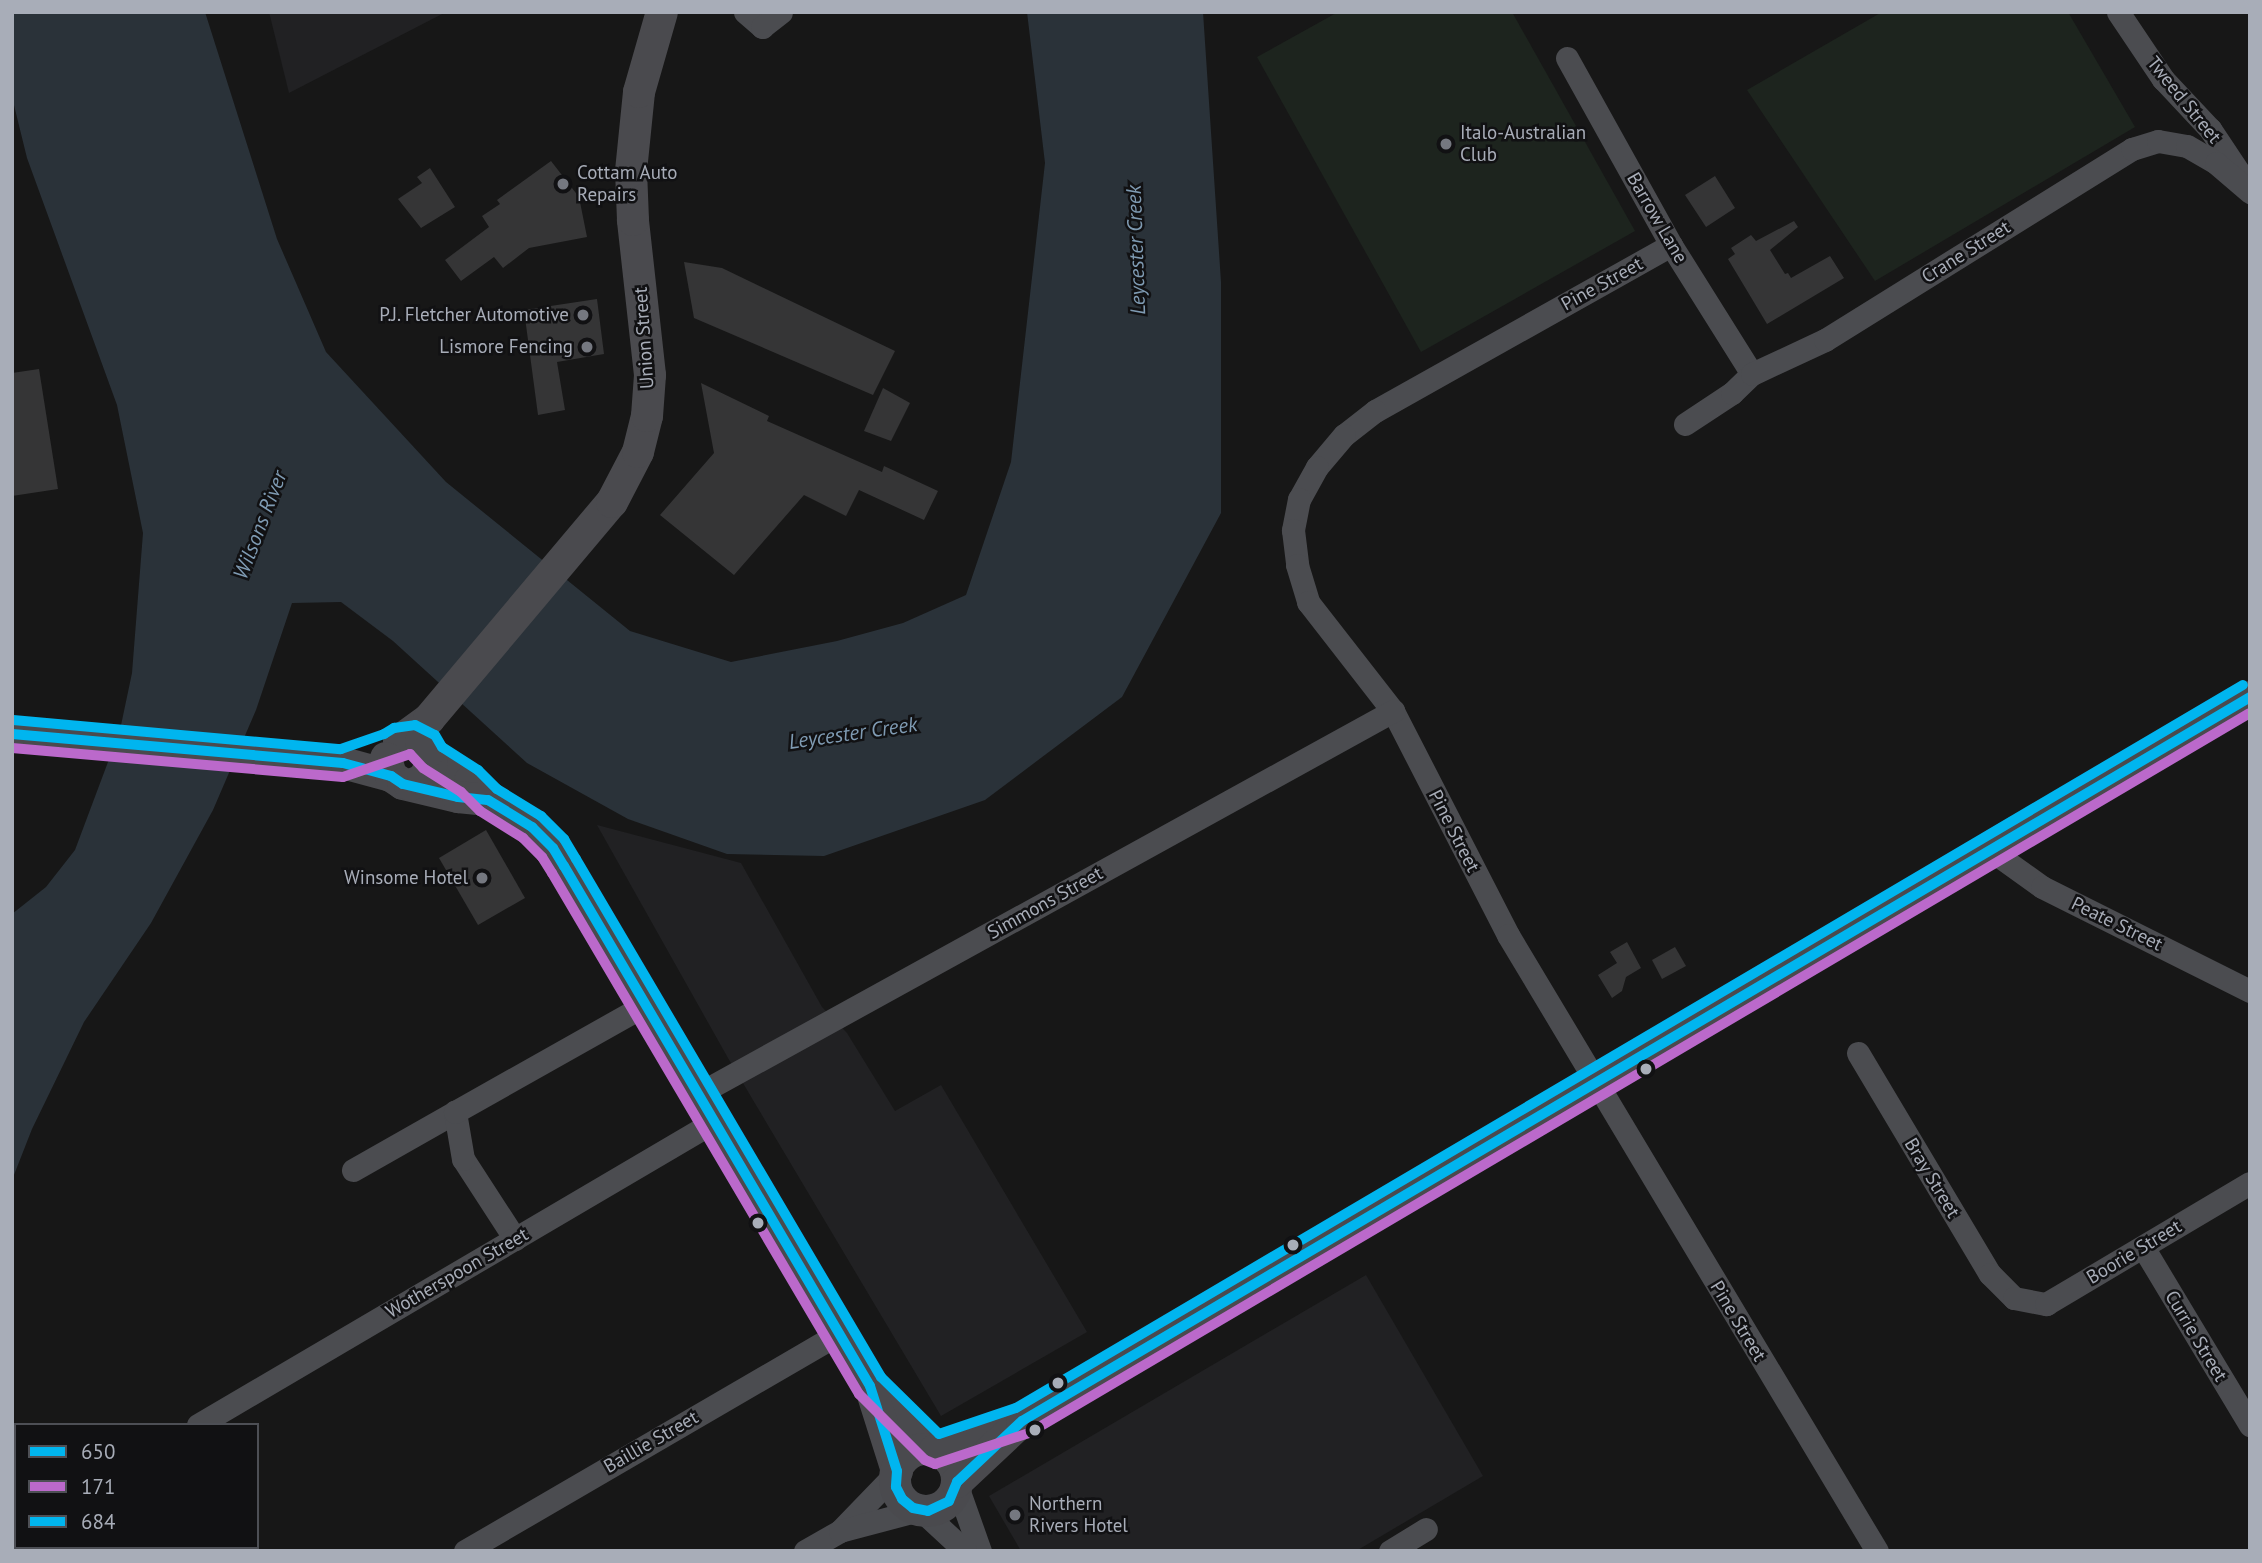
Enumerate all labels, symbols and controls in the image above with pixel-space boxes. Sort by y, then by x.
street label: Tweed Street [2142,52,2226,148]
place label: Italo-Australian Club [1460,122,1586,166]
marker: Italo-Australian Club [1438,136,1454,152]
place label: Cottam Auto Repairs [577,162,678,206]
street label: Barrow Lane [1622,168,1692,268]
marker: Cottam Auto Repairs [555,176,571,192]
water label: Leycester Creek [1121,185,1151,315]
street label: Crane Street [1918,216,2014,288]
street label: Pine Street [1557,252,1647,316]
street label: Union Street [629,286,659,390]
place label: P.J. Fletcher Automotive [377,304,569,326]
marker: P.J. Fletcher Automotive [575,307,591,323]
place label: Lismore Fencing [439,336,573,358]
marker: Lismore Fencing [579,339,595,355]
water label: Wilsons River [228,467,292,583]
water label: Leycester Creek [787,711,919,755]
street label: Pine Street [1424,786,1484,876]
street label: Simmons Street [983,862,1107,944]
place label: Winsome Hotel [344,867,468,889]
marker: Winsome Hotel [474,870,490,886]
street label: Peate Street [2068,892,2166,956]
unlabelled marker [1639,1062,1653,1076]
street label: Bray Street [1899,1134,1965,1222]
street label: Boorie Street [2083,1215,2185,1289]
unlabelled marker [751,1216,765,1230]
street label: Wotherspoon Street [382,1223,532,1323]
unlabelled marker [1286,1238,1300,1252]
street label: Pine Street [1705,1277,1771,1365]
street label: Currie Street [2160,1286,2232,1386]
unlabelled marker [1051,1376,1065,1390]
street label: Baillie Street [600,1406,702,1478]
legend [14,1423,259,1549]
unlabelled marker [1028,1423,1042,1437]
text: 650 [81,1438,115,1465]
text: 171 [81,1473,115,1500]
place label: Northern Rivers Hotel [1029,1493,1128,1537]
marker: Northern Rivers Hotel [1007,1507,1023,1523]
text: 684 [81,1508,115,1535]

